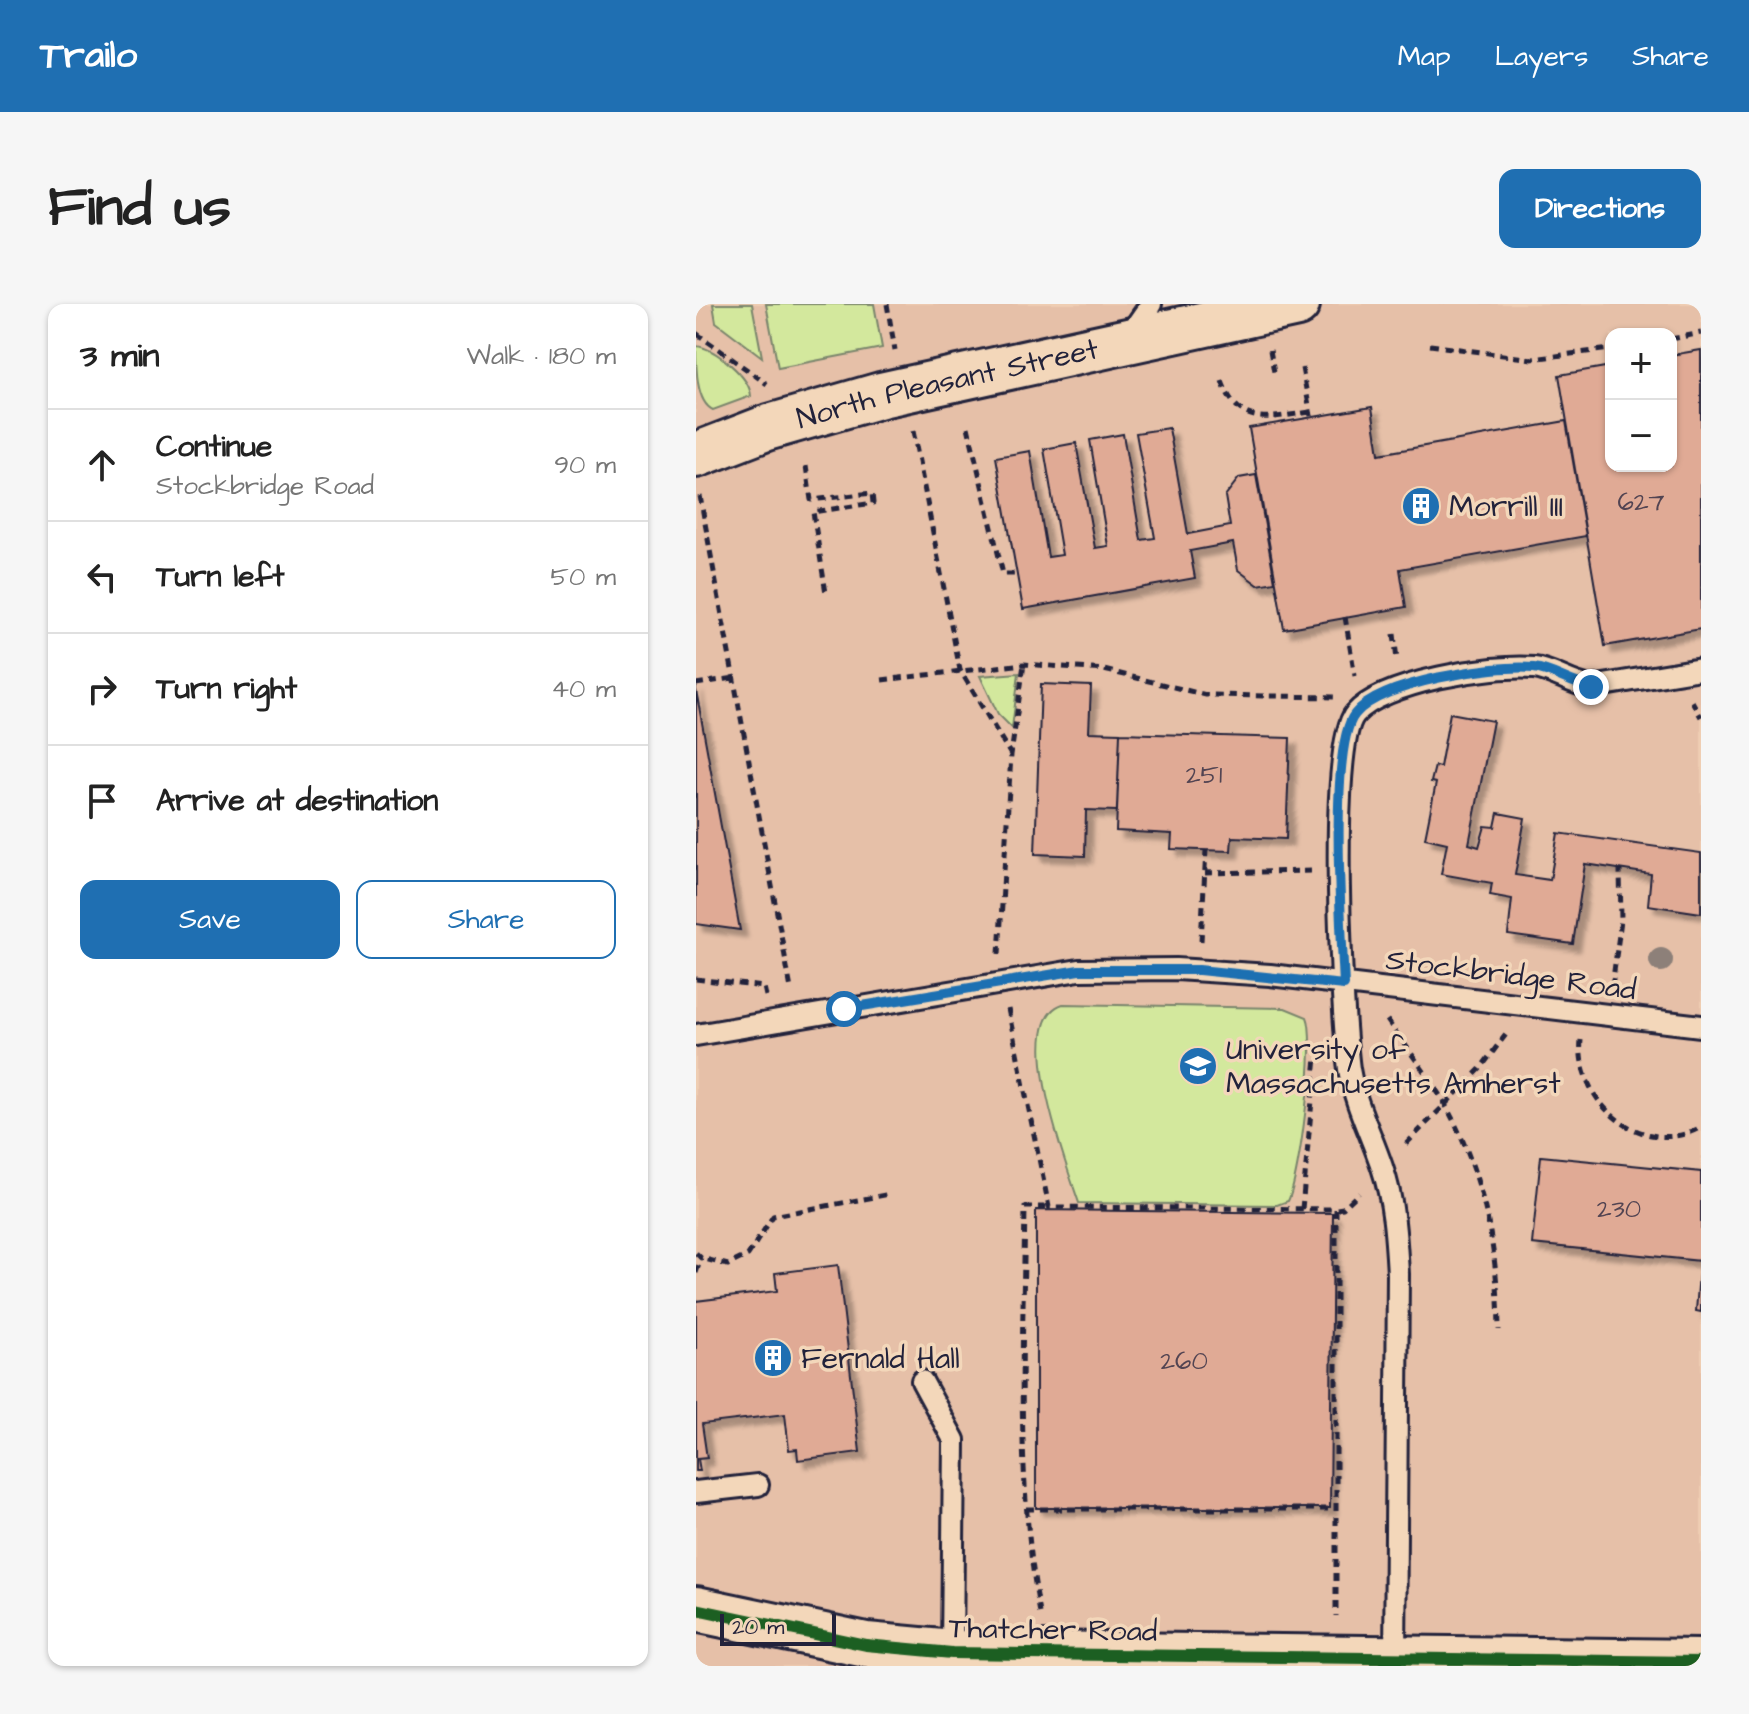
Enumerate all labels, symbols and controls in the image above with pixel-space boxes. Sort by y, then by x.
text: Trailo [40,30,137,82]
text: Map [1398,37,1451,76]
text: Layers [1495,37,1588,76]
text: Share [1632,37,1709,76]
text: Find us [48,169,231,247]
button: Directions [1499,169,1701,248]
street label: North Pleasant Street [792,328,1102,440]
map controls [1605,328,1677,472]
button: + [1605,328,1677,400]
text: 3 min [80,332,160,380]
text: Walk · 180 m [467,338,616,374]
button: − [1605,400,1677,472]
text: Continue [156,426,272,468]
icon: ahead [80,443,124,487]
text: 90 m [554,447,616,483]
text: Stockbridge Road [156,468,374,504]
house number: 627 [1617,484,1665,520]
building icon: Morrill III [1400,485,1442,527]
place label: Morrill III [1449,486,1563,528]
icon: left [80,555,124,599]
text: Turn left [156,556,284,598]
text: 50 m [551,559,616,595]
icon: right [80,667,124,711]
text: Turn right [156,668,297,710]
route end [1573,669,1609,705]
text: 40 m [551,671,616,707]
house number: 251 [1186,757,1222,793]
icon: arrive [80,779,124,823]
text: Arrive at destination [156,780,438,822]
button: Save [80,880,340,959]
button: Share [356,880,616,959]
street label: Stockbridge Road [1383,939,1638,1012]
route start [826,991,862,1027]
place label: University of Massachusetts Amherst [1226,1029,1561,1105]
school or university icon: University of Massachusetts Amherst [1177,1045,1219,1087]
house number: 230 [1597,1191,1641,1227]
building icon: Fernald Hall [752,1337,794,1379]
place label: Fernald Hall [801,1338,960,1380]
house number: 260 [1160,1343,1208,1379]
street label: Thatcher Road [948,1607,1158,1653]
scale bar [720,1610,836,1646]
text: 20 m [732,1612,784,1643]

